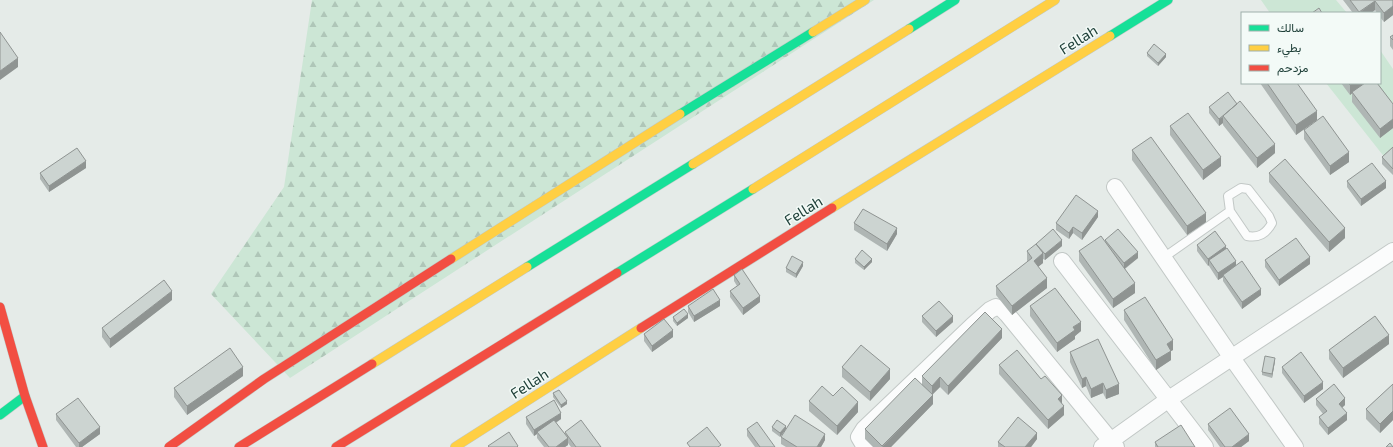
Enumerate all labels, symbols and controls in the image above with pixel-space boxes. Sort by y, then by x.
legend [1241,12,1381,84]
street label: Fellah [1056,20,1100,58]
text: سالك [1277,20,1304,34]
text: بطيء [1277,40,1301,58]
text: مزدحم [1277,60,1308,76]
street label: Fellah [781,191,825,229]
street label: Fellah [507,364,551,402]

